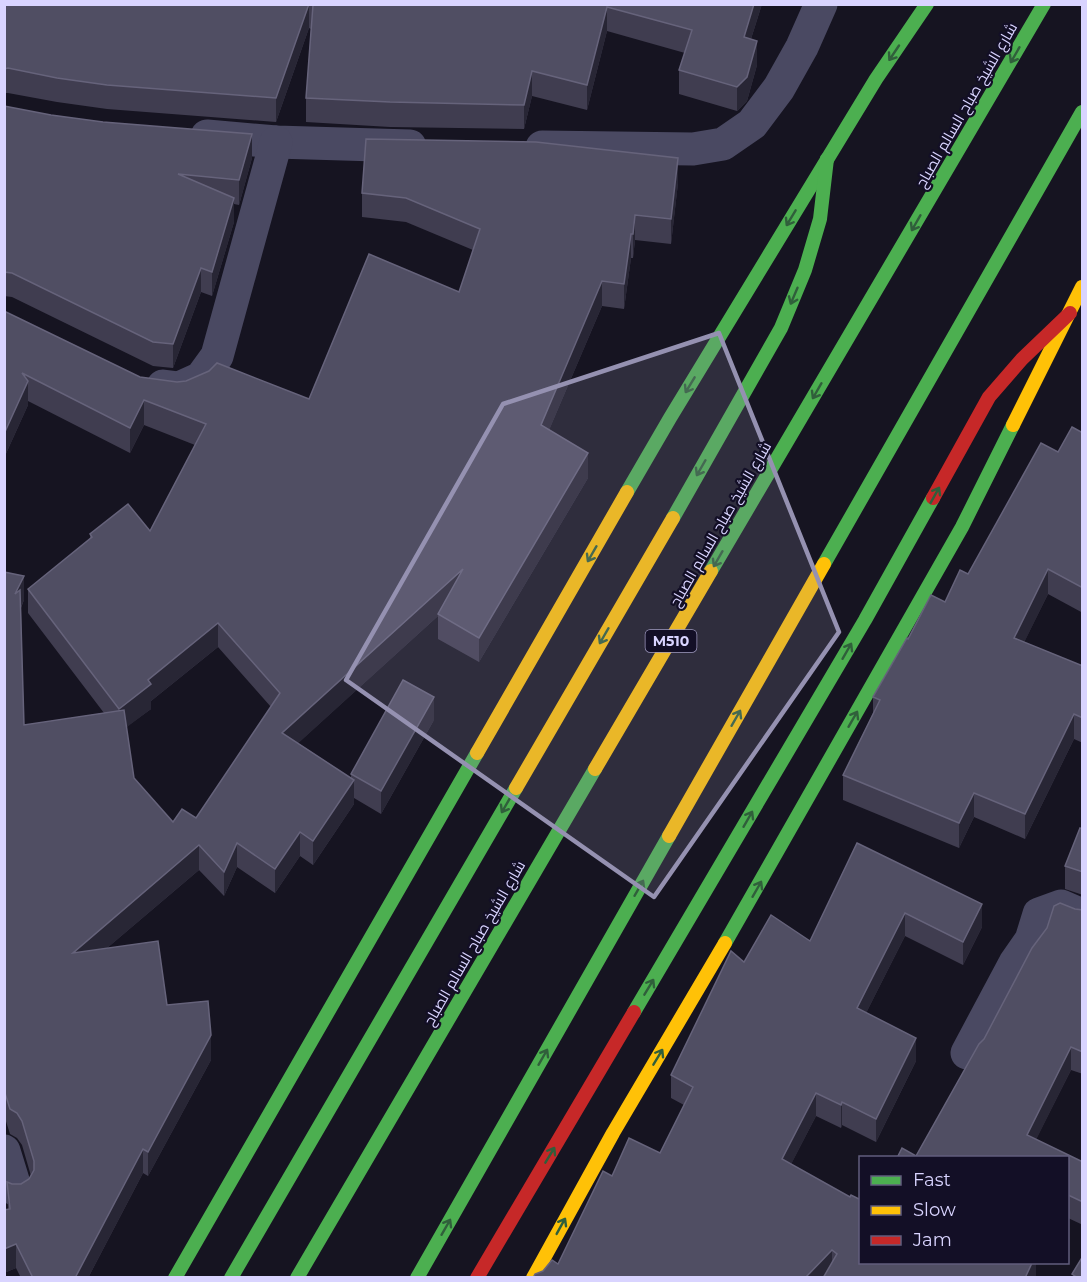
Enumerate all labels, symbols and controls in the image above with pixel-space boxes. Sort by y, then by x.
street label: شارع الشيخ صباح السالم الصباح [911,19,1023,192]
one-way arrow [888,44,900,61]
one-way arrow [1008,46,1020,63]
one-way arrow [785,210,798,227]
one-way arrow [910,214,922,231]
one-way arrow [788,287,799,305]
one-way arrow [683,376,695,393]
one-way arrow [811,382,823,399]
street label: شارع الشيخ صباح السالم الصباح [665,438,777,611]
one-way arrow [695,459,707,476]
one-way arrow [929,487,941,504]
one-way arrow [586,545,598,562]
one-way arrow [712,551,724,568]
one-way arrow [597,627,609,644]
road number: M510 [646,630,696,652]
one-way arrow [841,643,853,660]
one-way arrow [731,710,742,728]
one-way arrow [847,711,859,728]
one-way arrow [499,796,511,813]
one-way arrow [743,811,755,828]
street label: شارع الشيخ صباح السالم الصباح [419,857,531,1030]
one-way arrow [634,880,646,897]
one-way arrow [751,881,763,898]
one-way arrow [644,979,656,996]
one-way arrow [537,1049,549,1066]
one-way arrow [652,1049,664,1066]
one-way arrow [544,1147,556,1164]
legend [859,1156,1069,1264]
text: Fast [913,1169,951,1191]
text: Slow [913,1199,956,1221]
one-way arrow [556,1218,567,1236]
one-way arrow [441,1219,453,1236]
text: Jam [912,1229,952,1251]

